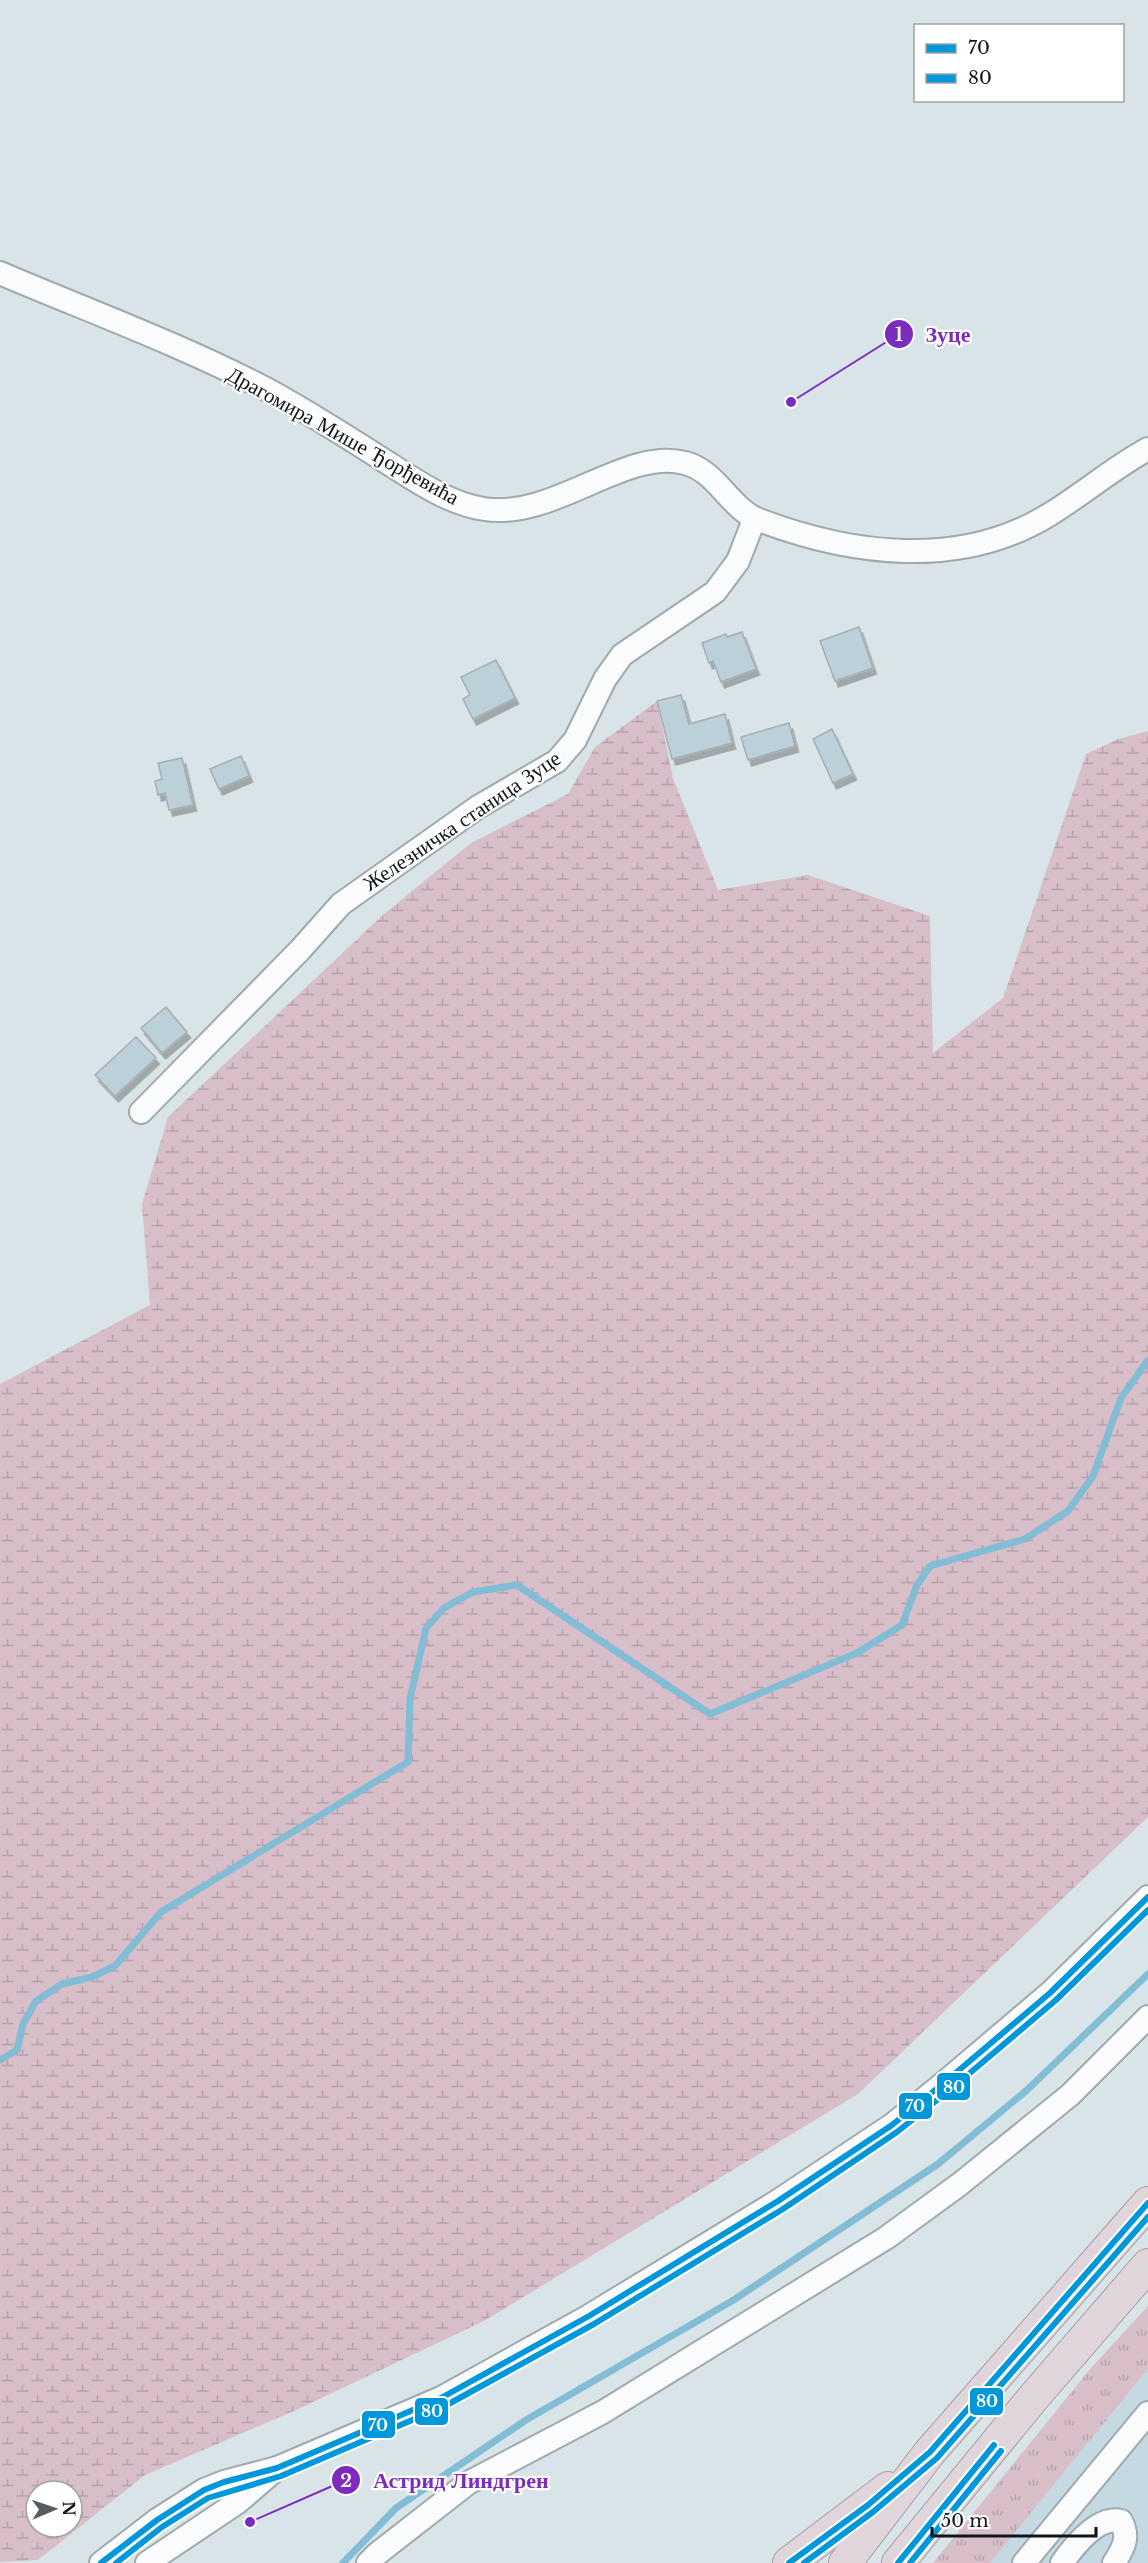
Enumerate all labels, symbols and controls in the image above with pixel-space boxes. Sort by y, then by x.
legend [914,24,1124,102]
text: 70 [968,37,990,59]
text: 80 [968,67,992,89]
callout: Зуце [884,314,983,354]
text: Зуце [925,321,971,348]
text: 1 [895,324,903,346]
street label: Драгомира Мише Ђорђевића [222,361,464,511]
street label: Железничка станица Зуце [358,745,566,897]
line badge: 80 [936,2072,971,2101]
text: 80 [943,2077,965,2097]
line badge: 70 [898,2092,933,2120]
text: 70 [905,2096,925,2116]
line badge: 80 [969,2387,1004,2416]
text: 80 [976,2391,998,2411]
line badge: 80 [414,2397,449,2426]
text: 80 [421,2401,443,2421]
line badge: 70 [361,2410,396,2439]
text: 70 [368,2415,388,2435]
callout: Астрид Линдгрен [331,2460,561,2500]
text: Астрид Линдгрен [373,2467,549,2494]
text: 2 [340,2470,352,2492]
north arrow [24,2479,84,2539]
scale bar [932,2500,1096,2538]
text: N [59,2501,79,2516]
text: 50 m [941,2510,989,2532]

